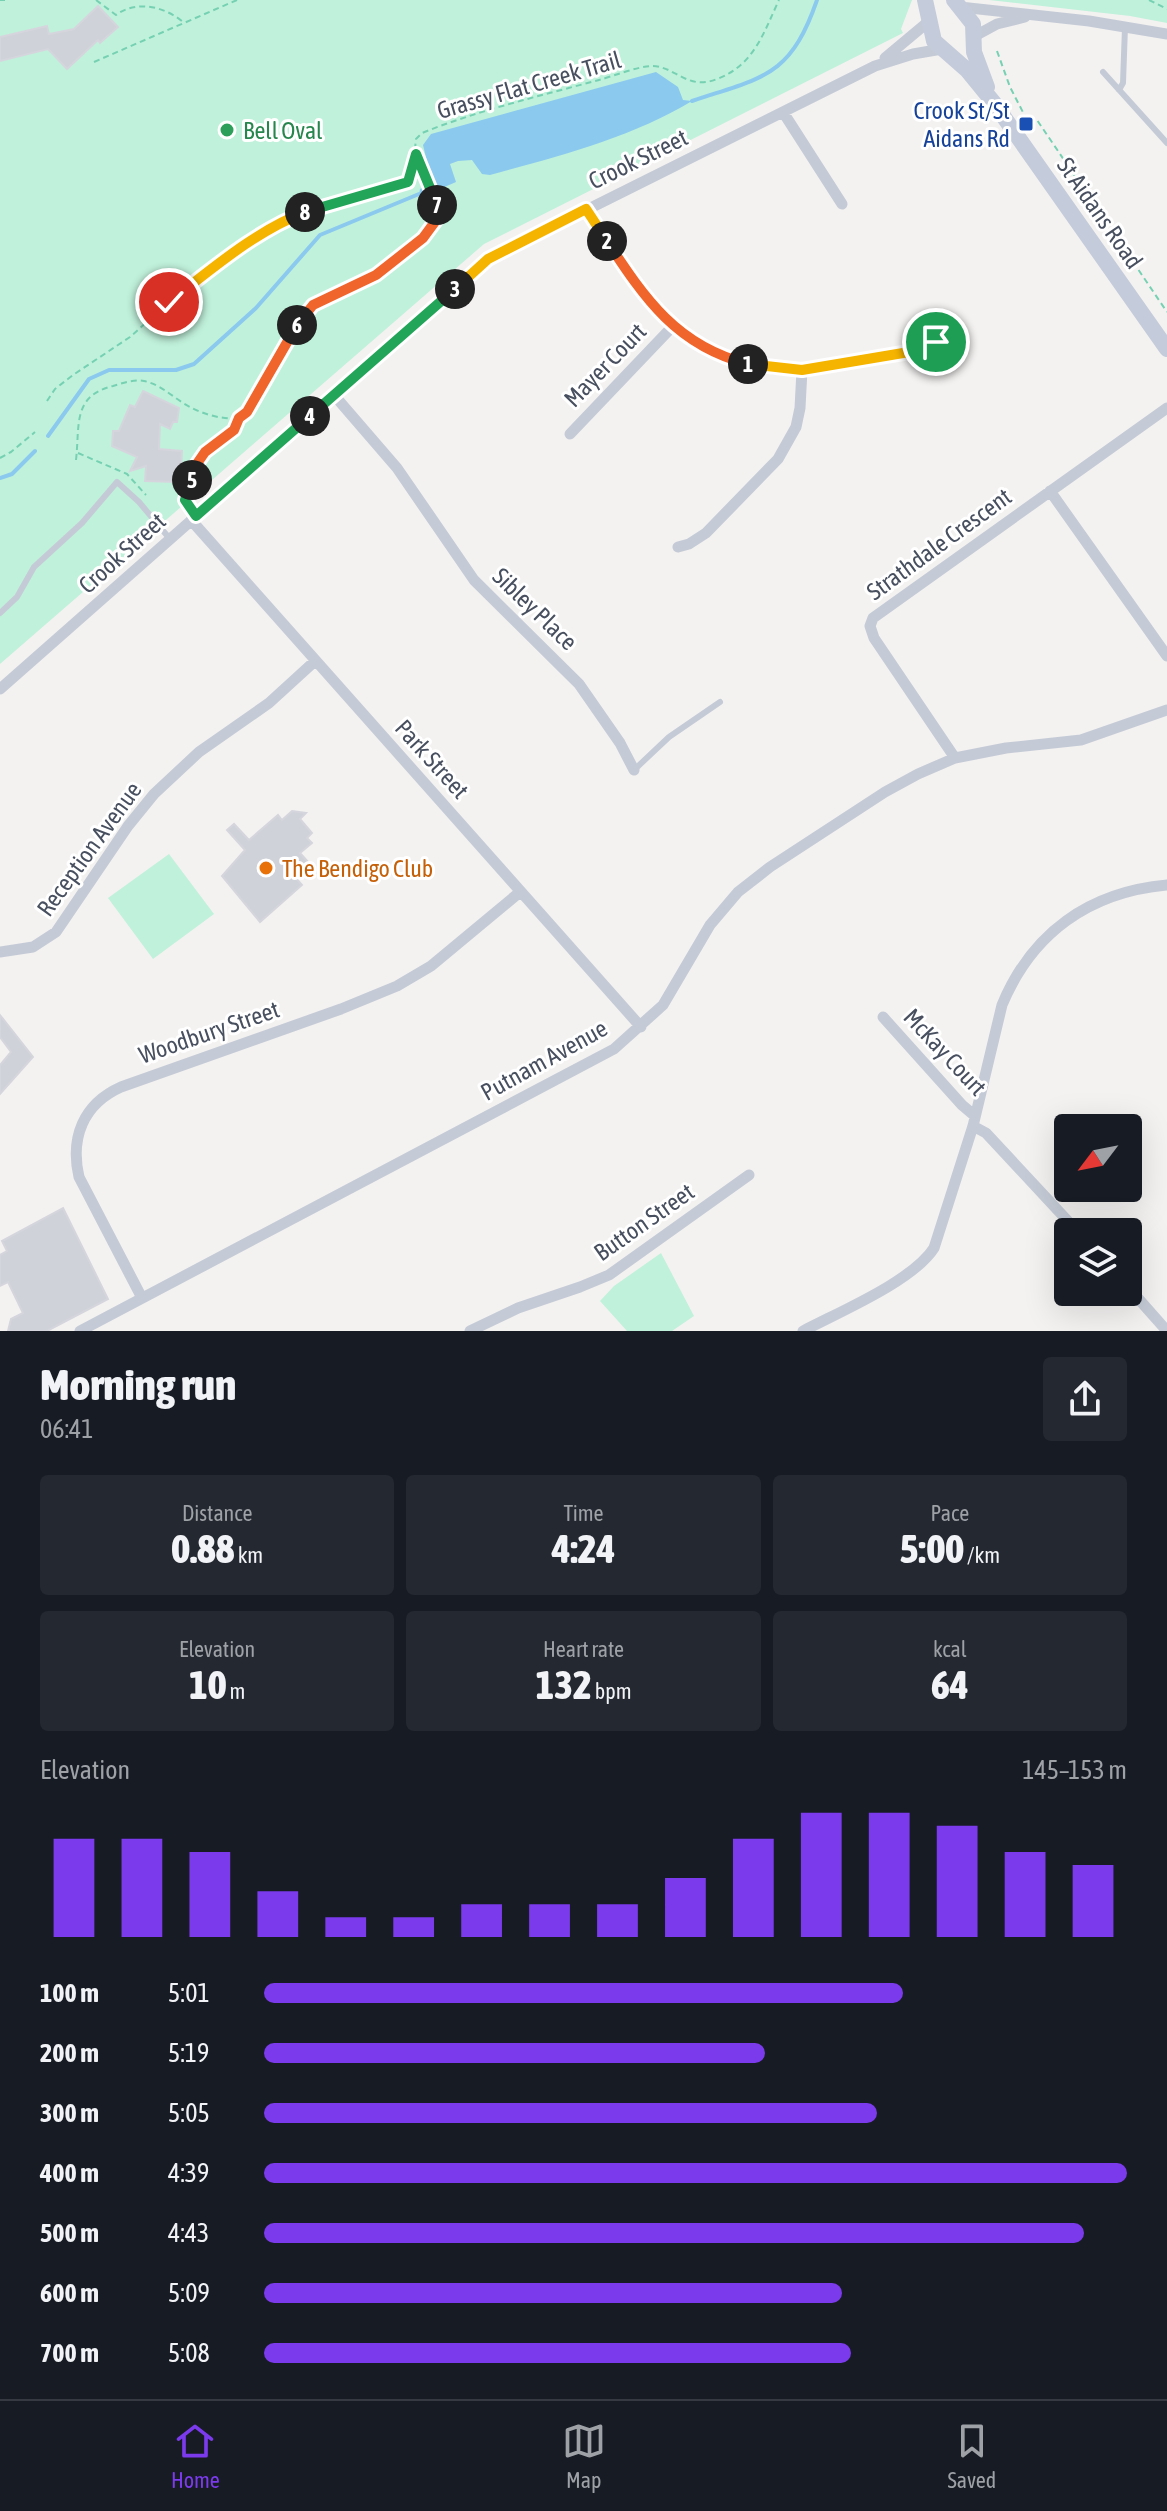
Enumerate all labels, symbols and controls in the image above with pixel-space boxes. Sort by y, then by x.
street label: Grassy Flat Creek Trail [434,46,625,124]
place label: Crook St/St Aidans Rd [914,97,1010,152]
marker: Crook St/St Aidans Rd [1017,115,1035,133]
place label: Bell Oval [243,117,323,144]
marker: Bell Oval [218,121,236,139]
street label: Crook Street [584,123,692,195]
street label: St Aidans Road [1052,152,1148,274]
pin: 7 [417,185,457,225]
pin: 8 [285,192,325,232]
text: 7 [432,192,442,218]
text: 8 [300,199,310,225]
pin: 2 [587,221,627,261]
text: 2 [602,228,612,254]
pin [135,268,203,336]
pin: 3 [435,269,475,309]
text: 3 [450,276,460,302]
icon: check [147,280,191,324]
pin: 6 [277,305,317,345]
pin [902,308,970,376]
text: 6 [292,312,302,338]
street label: Mayer Court [559,318,651,412]
icon: arrive [914,320,958,364]
pin: 1 [728,344,768,384]
text: 1 [743,351,753,377]
pin: 4 [290,396,330,436]
text: 4 [305,403,315,429]
pin: 5 [172,460,212,500]
text: 5 [187,467,197,493]
street label: Strathdale Crescent [862,483,1016,605]
street label: Crook Street [73,507,171,599]
street label: Sibley Place [488,562,582,656]
street label: Park Street [390,714,474,804]
street label: Reception Avenue [31,777,147,921]
place label: The Bendigo Club [282,855,433,882]
marker: The Bendigo Club [257,859,275,877]
street label: Woodbury Street [135,995,283,1069]
street label: McKay Court [898,1003,992,1101]
street label: Putnam Avenue [476,1014,612,1106]
north arrow [1054,1114,1142,1202]
map controls [1054,1114,1142,1306]
street label: Button Street [589,1178,699,1266]
button: layers [1054,1218,1142,1306]
button: share [1043,1357,1127,1441]
text: Morning run [40,1359,236,1409]
text: 06:41 [40,1414,94,1444]
text: Distance [182,1500,252,1526]
text: Time [563,1500,604,1526]
text: Pace [930,1500,969,1526]
text: 0.88 [171,1526,235,1571]
text: 4:24 [552,1526,615,1571]
text: 5:00 [900,1526,964,1571]
text: km [235,1542,263,1568]
text: /km [964,1542,1000,1568]
text: Elevation [179,1636,255,1662]
text: Heart rate [543,1636,624,1662]
text: kcal [933,1636,967,1662]
text: 10 [189,1662,227,1707]
text: 132 [535,1662,592,1707]
text: 64 [931,1662,969,1707]
text: m [227,1678,245,1704]
text: bpm [592,1678,632,1704]
text: Elevation [40,1755,130,1785]
text: 145–153 m [1022,1755,1127,1785]
text: 100 m [40,1978,99,2008]
text: 5:01 [168,1978,210,2008]
text: 200 m [40,2038,99,2068]
text: 5:19 [168,2038,209,2068]
text: 300 m [40,2098,99,2128]
text: 5:05 [168,2098,210,2128]
text: 400 m [40,2158,99,2188]
text: 4:39 [168,2158,209,2188]
text: 500 m [40,2218,99,2248]
text: 4:43 [168,2218,209,2248]
text: 600 m [40,2278,99,2308]
text: 5:09 [168,2278,210,2308]
text: 700 m [40,2338,99,2368]
text: 5:08 [168,2338,210,2368]
tab: Home [171,2419,220,2493]
tab: Map [562,2419,606,2493]
tab: Saved [947,2419,996,2493]

